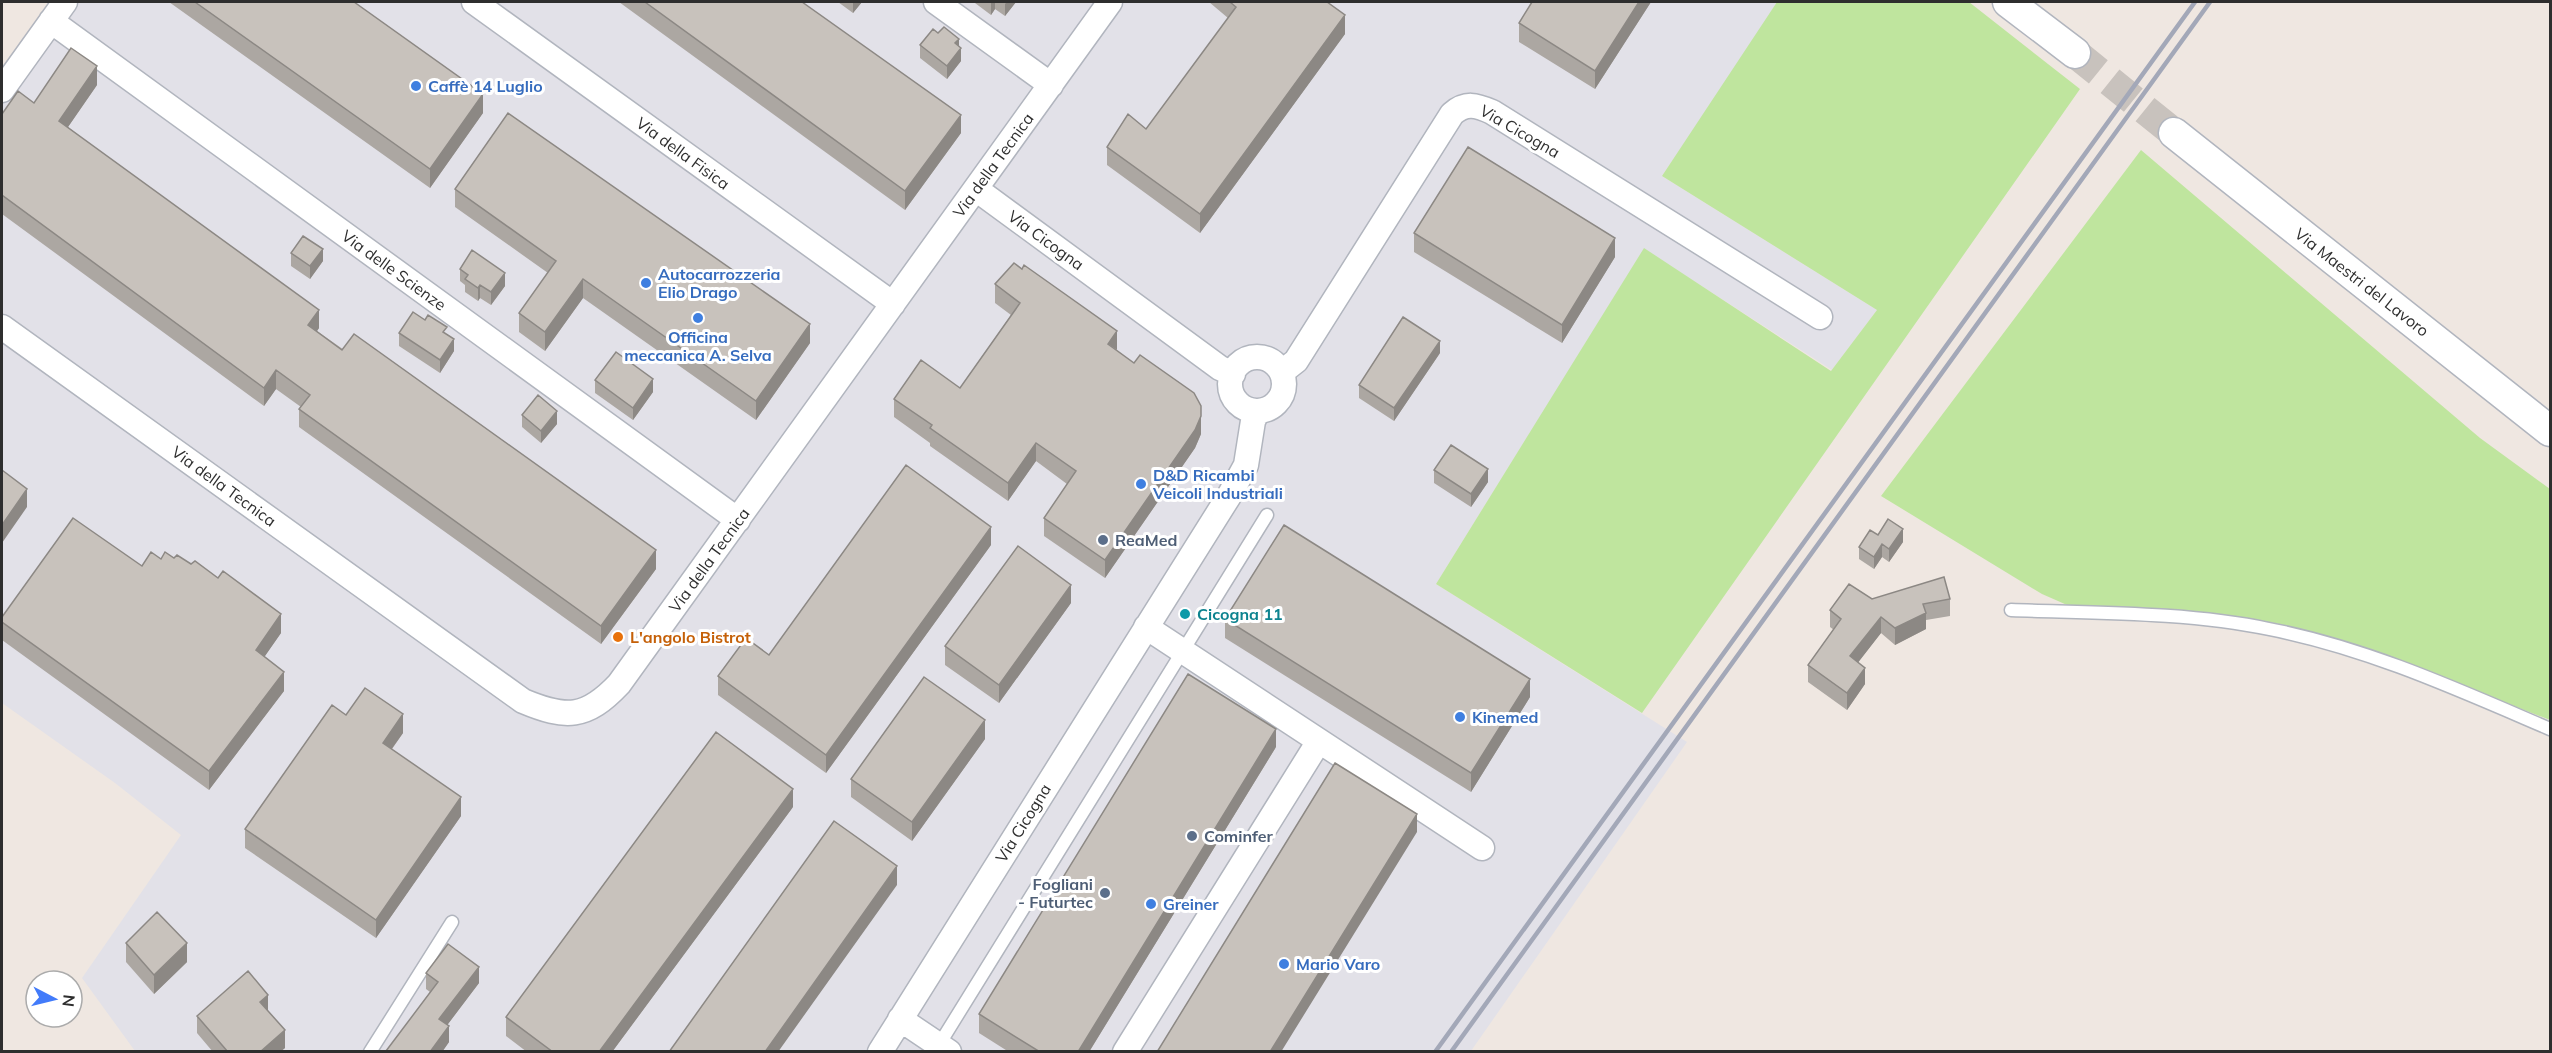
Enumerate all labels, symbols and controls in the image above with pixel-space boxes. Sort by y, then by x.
place label: Caffè 14 Luglio [428,76,543,96]
marker: Caffè 14 Luglio [409,79,423,93]
street label: Via Cicogna [1476,100,1564,162]
street label: Via della Tecnica [948,109,1038,221]
street label: Via della Fisica [632,112,734,194]
street label: Via Cicogna [1004,206,1088,274]
street label: Via Maestri del Lavoro [2291,223,2433,341]
street label: Via delle Scienze [338,225,450,315]
place label: Autocarrozzeria Elio Drago [658,264,781,302]
marker: Autocarrozzeria Elio Drago [639,276,653,290]
marker: Officina meccanica A. Selva [691,311,705,325]
place label: Officina meccanica A. Selva [624,327,772,365]
street label: Via della Tecnica [168,441,280,531]
place label: D&D Ricambi Veicoli Industriali [1152,465,1283,503]
marker: D&D Ricambi Veicoli Industriali [1134,477,1148,491]
street label: Via della Tecnica [664,504,754,616]
place label: ReaMed [1115,530,1177,550]
marker: ReaMed [1096,533,1110,547]
place label: Cicogna 11 [1197,604,1283,624]
marker: Cicogna 11 [1178,607,1192,621]
place label: L'angolo Bistrot [630,627,751,647]
marker: L'angolo Bistrot [611,630,625,644]
place label: Kinemed [1472,707,1538,727]
marker: Kinemed [1453,710,1467,724]
street label: Via Cicogna [991,780,1055,866]
place label: Cominfer [1204,826,1274,846]
marker: Cominfer [1185,829,1199,843]
place label: Fogliani - Futurtec [1018,874,1093,912]
marker: Fogliani - Futurtec [1098,886,1112,900]
place label: Greiner [1163,894,1219,914]
marker: Greiner [1144,897,1158,911]
place label: Mario Varo [1296,954,1380,974]
marker: Mario Varo [1277,957,1291,971]
north arrow [24,969,84,1029]
text: N [58,994,80,1008]

